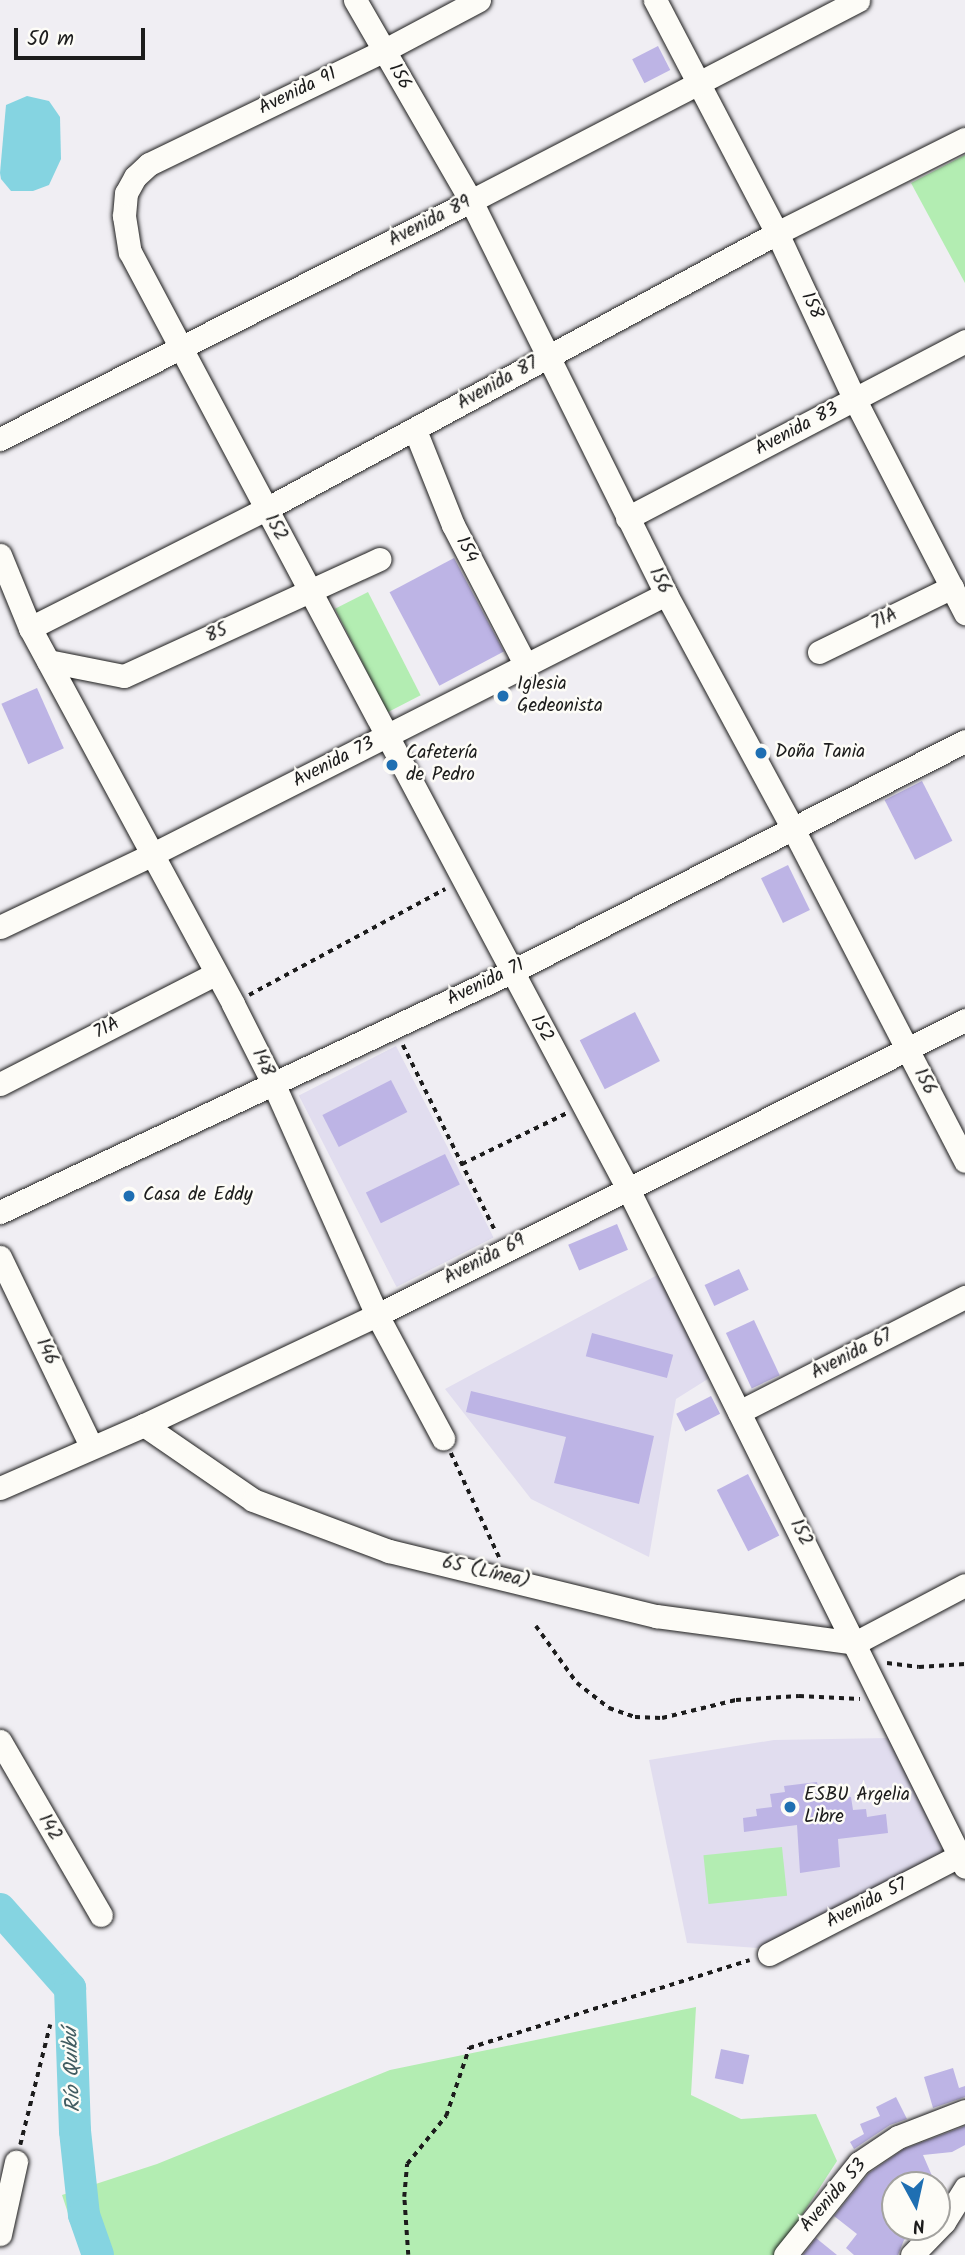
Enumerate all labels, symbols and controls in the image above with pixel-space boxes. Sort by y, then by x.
scale bar [18,14,149,58]
text: 50 m [27,23,74,56]
street label: 156 [382,60,416,94]
street label: Avenida 91 [255,63,341,121]
street label: Avenida 89 [385,192,475,252]
street label: 158 [795,289,827,323]
street label: Avenida 87 [454,352,542,416]
street label: Avenida 83 [751,399,843,461]
street label: 152 [258,511,292,545]
street label: 154 [450,533,482,567]
street label: 156 [643,564,675,598]
street label: 71A [868,604,902,636]
street label: 85 [202,619,232,649]
place label: Iglesia Gedeonista [517,674,603,718]
marker: Iglesia Gedeonista [495,688,511,704]
street label: Avenida 73 [289,733,379,793]
place label: Doña Tania [775,742,865,764]
place label: Cafetería de Pedro [406,743,478,787]
marker: Doña Tania [753,745,769,761]
marker: Cafetería de Pedro [384,757,400,773]
street label: Avenida 71 [443,954,529,1012]
street label: 152 [524,1012,558,1046]
street label: 71A [90,1013,124,1045]
street label: 148 [246,1045,278,1081]
street label: 156 [908,1065,940,1099]
place label: Casa de Eddy [143,1185,253,1207]
marker: Casa de Eddy [121,1188,137,1204]
street label: Avenida 69 [440,1230,530,1290]
street label: Avenida 67 [808,1325,896,1385]
street label: 146 [30,1335,62,1369]
street label: 152 [784,1516,816,1550]
street label: 65 (Línea) [440,1552,532,1594]
place label: ESBU Argelia Libre [804,1785,910,1829]
marker: ESBU Argelia Libre [782,1799,798,1815]
street label: 142 [32,1810,66,1846]
street label: Avenida 57 [823,1874,911,1934]
water label: Río Quibú [59,2027,87,2113]
street label: Avenida 53 [796,2155,872,2237]
north arrow [881,2171,951,2241]
text: N [911,2209,927,2241]

